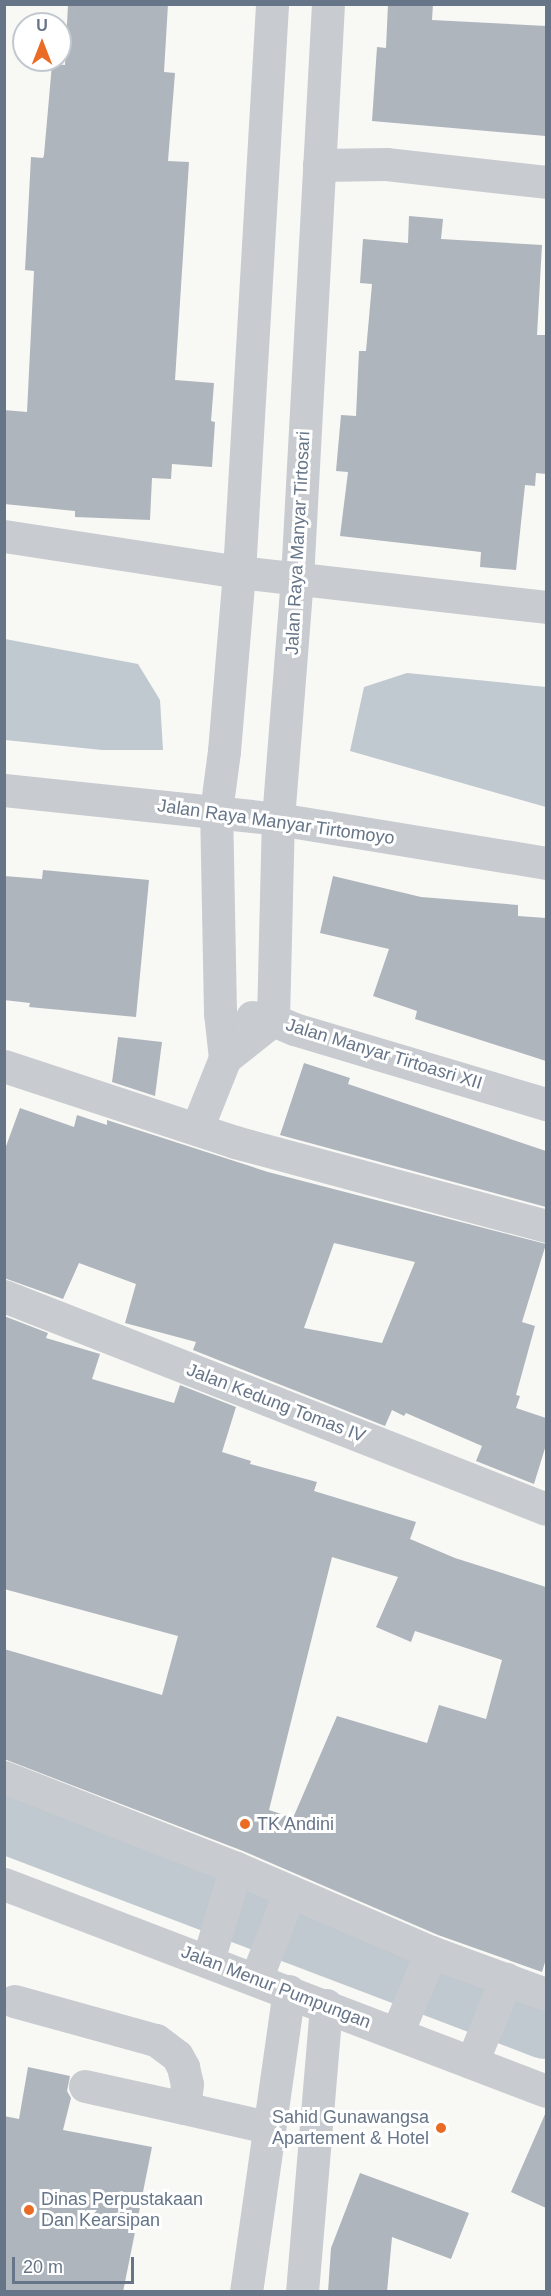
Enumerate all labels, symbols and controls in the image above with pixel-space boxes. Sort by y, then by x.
north arrow [12,12,72,72]
text: U [36,17,48,34]
street label: Jalan Raya Manyar Tirtosari [281,430,315,656]
street label: Jalan Raya Manyar Tirtomoyo [156,795,396,849]
street label: Jalan Manyar Tirtoasri XII [283,1014,485,1094]
street label: Jalan Kedung Tomas IV [183,1359,369,1447]
place label: TK Andini [257,1813,335,1835]
marker: TK Andini [238,1817,252,1831]
street label: Jalan Menur Pumpungan [178,1941,374,2033]
place label: Sahid Gunawangsa Apartement & Hotel [272,2107,429,2150]
marker: Sahid Gunawangsa Apartement & Hotel [434,2121,448,2135]
place label: Dinas Perpustakaan Dan Kearsipan [41,2189,203,2232]
marker: Dinas Perpustakaan Dan Kearsipan [22,2203,36,2217]
scale bar [15,2245,136,2283]
text: 20 m [23,2257,63,2277]

